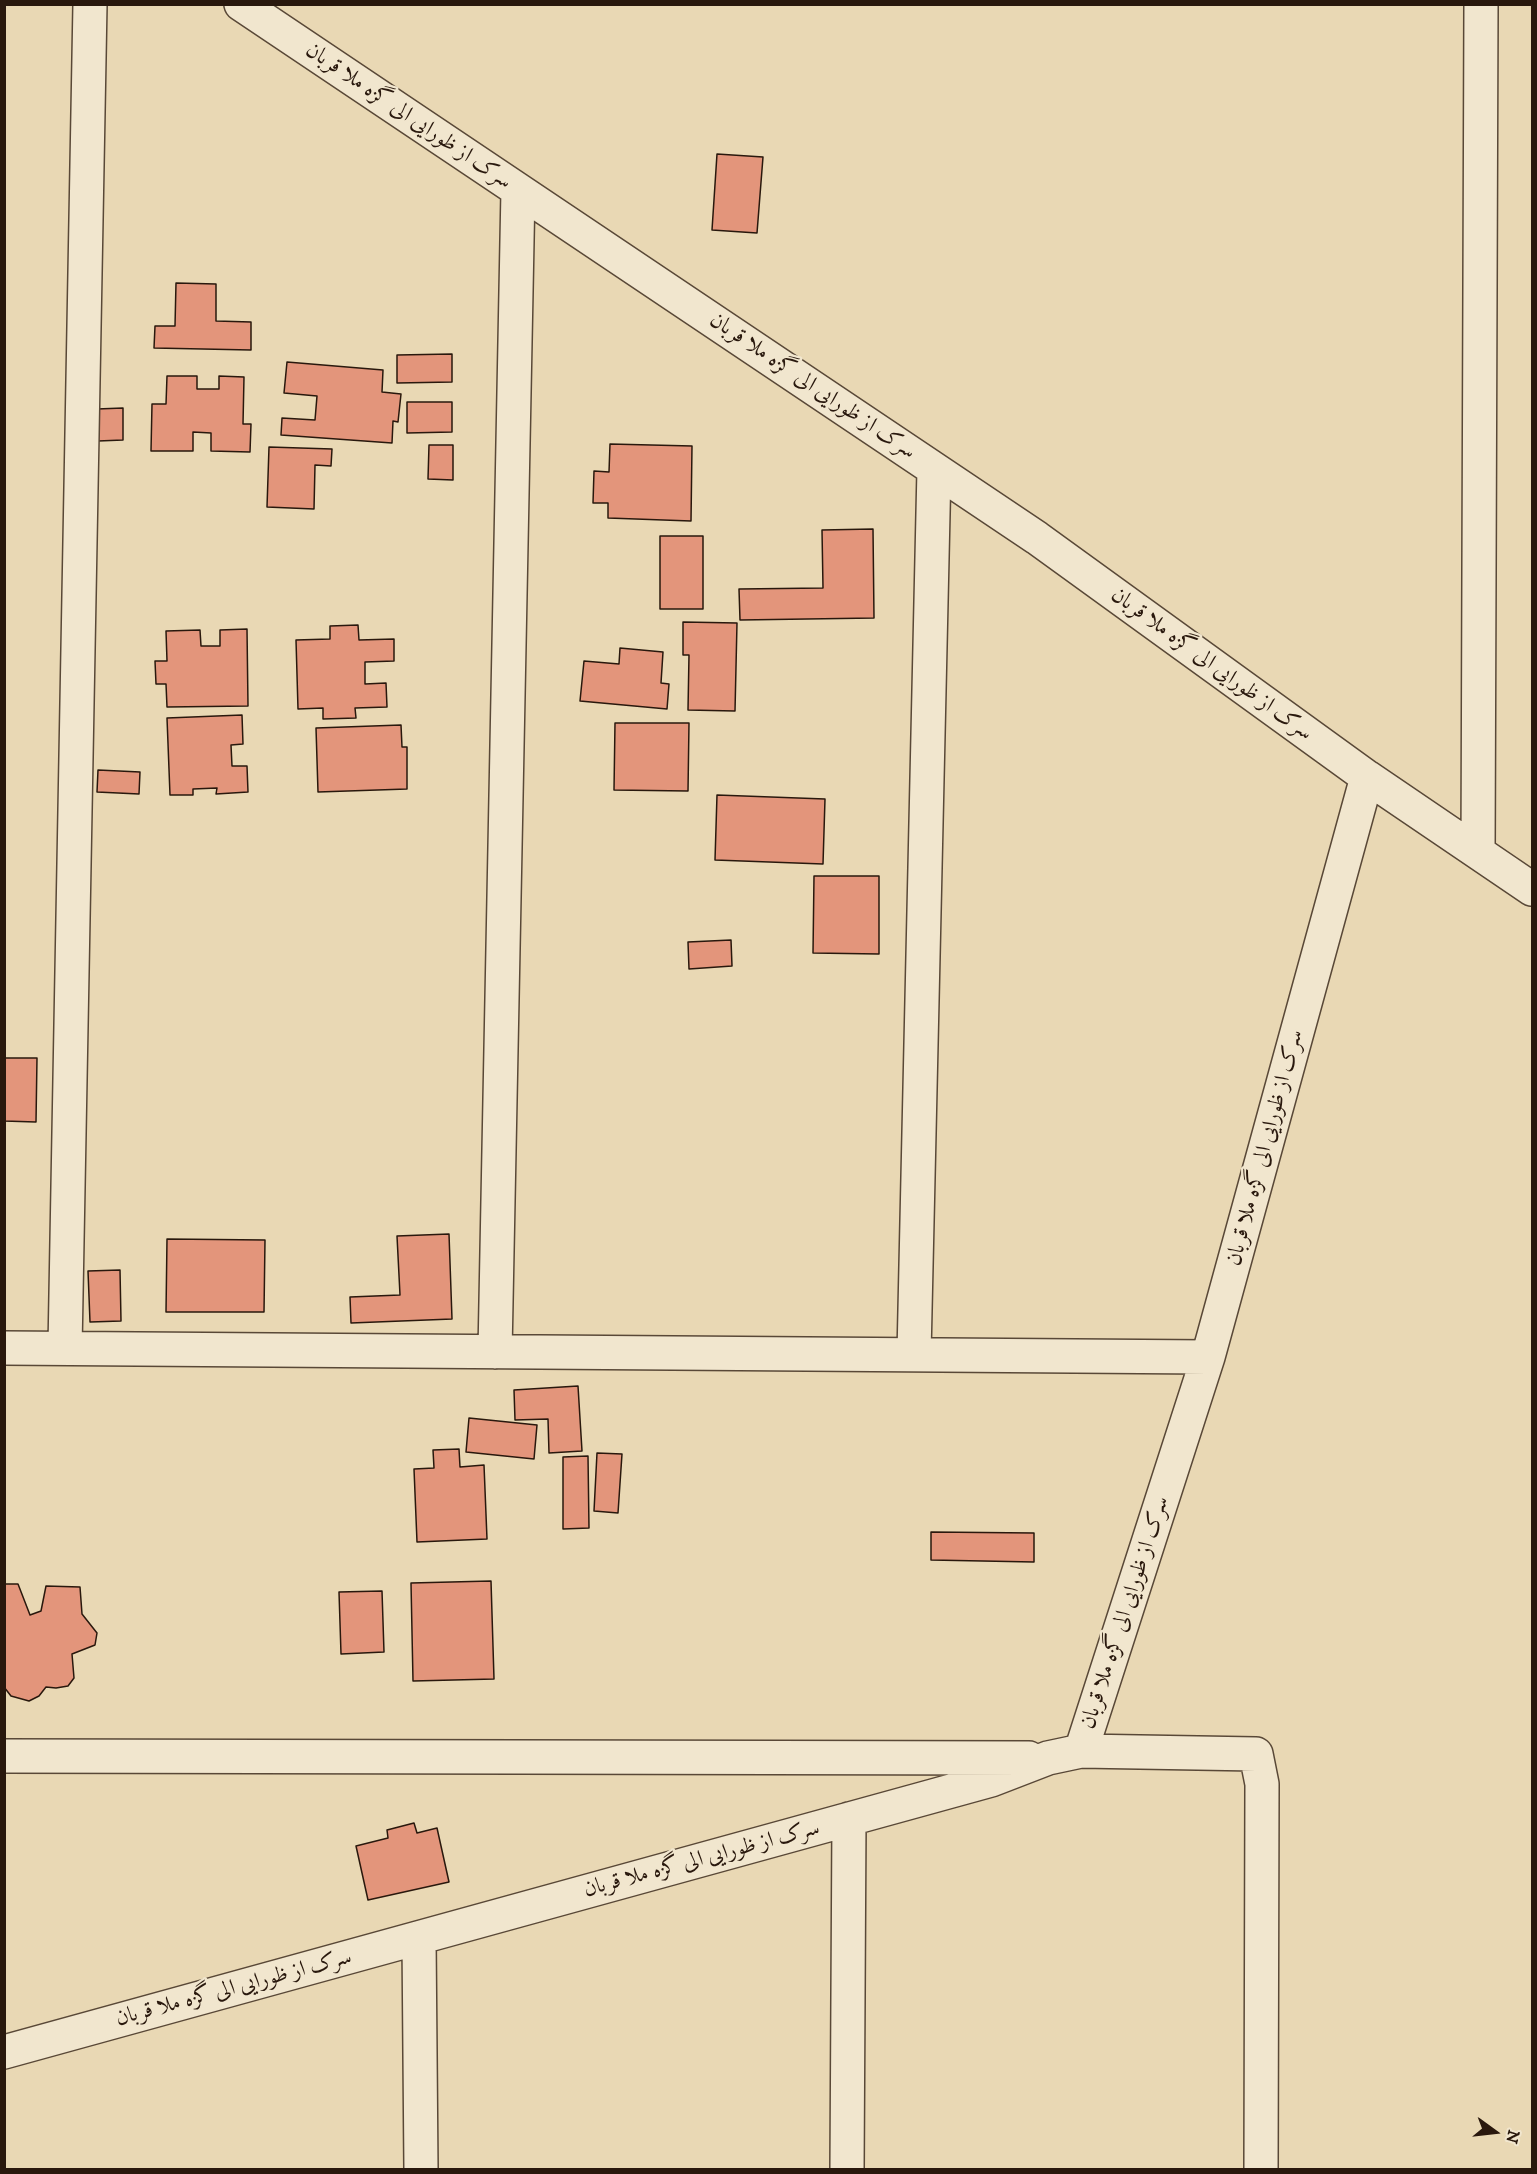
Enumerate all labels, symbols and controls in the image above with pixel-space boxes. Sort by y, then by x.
street label: سرک از ظورایی الی گزه ملا قربان [300,38,516,196]
street label: سرک از ظورایی الی گزه ملا قربان [704,308,920,466]
street label: سرک از ظورایی الی گزه ملا قربان [1105,583,1317,747]
street label: سرک از ظورایی الی گزه ملا قربان [1222,1027,1310,1269]
street label: سرک از ظورایی الی گزه ملا قربان [1076,1493,1176,1733]
street label: سرک از ظورایی الی گزه ملا قربان [581,1816,823,1904]
street label: سرک از ظورایی الی گزه ملا قربان [113,1945,355,2033]
north arrow [1465,2102,1525,2162]
text: N [1501,2128,1524,2146]

